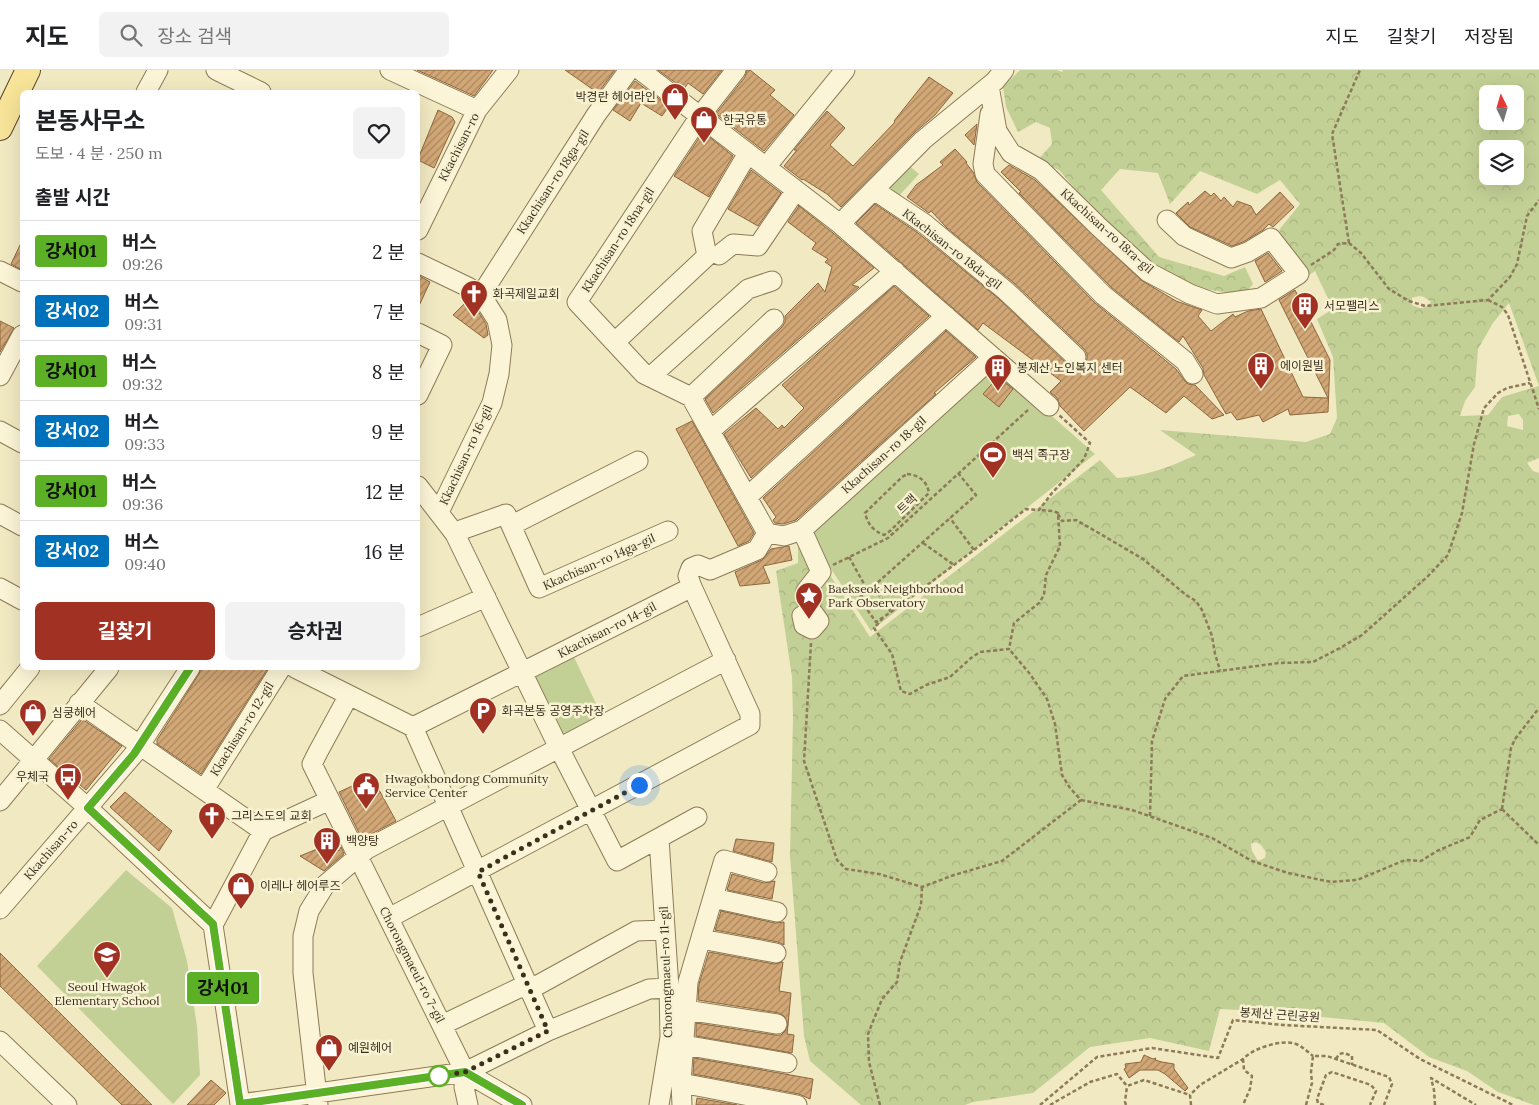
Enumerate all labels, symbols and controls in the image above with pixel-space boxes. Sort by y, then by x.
search box [99,12,449,57]
text: 지도 [25,21,69,52]
icon: search [117,21,145,49]
text: 장소 검색 [157,24,232,48]
text: 지도 [1326,25,1359,48]
text: 길찾기 [1387,25,1436,48]
text: 저장됨 [1464,25,1514,48]
shop icon: 박경란 헤어라인 [660,82,690,121]
north arrow [1479,85,1524,130]
map controls [1479,85,1524,185]
place label: 박경란 헤어라인 [576,89,656,104]
text: 본동사무소 [35,105,145,136]
shop icon: 한국유통 [689,105,719,144]
button: heart [353,107,405,159]
street label: Kkachisan-ro [435,110,482,184]
place label: 한국유통 [723,112,767,127]
street label: Kkachisan-ro 18ga-gil [513,127,592,237]
button: layers [1479,140,1524,185]
text: 도보 · 4 분 · 250 m [35,143,163,163]
street label: Kkachisan-ro 18na-gil [578,184,657,295]
text: 출발 시간 [35,185,110,209]
street label: Kkachisan-ro 18ra-gil [1058,185,1157,276]
street label: Kkachisan-ro 18da-gil [900,205,1005,292]
text: 버스 [122,230,157,254]
text: 강서01 [45,239,97,262]
text: 2 분 [372,240,405,264]
text: 09:26 [122,254,163,274]
church icon: 화곡제일교회 [459,279,489,318]
place label: 화곡제일교회 [493,286,559,301]
text: 버스 [124,290,159,314]
building icon: 서모팰리스 [1290,291,1320,330]
place label: 서모팰리스 [1324,298,1379,313]
text: 강서02 [45,299,99,322]
text: 7 분 [374,300,405,324]
text: 09:31 [124,314,162,334]
text: 버스 [122,350,157,374]
building icon: 에이원빌 [1246,351,1276,390]
building icon: 봉제산 노인복지 센터 [983,353,1013,392]
place label: 에이원빌 [1280,358,1324,373]
text: 강서01 [45,359,97,382]
text: 8 분 [372,360,405,384]
place label: 봉제산 노인복지 센터 [1017,360,1123,375]
text: 09:32 [122,374,163,394]
street label: Kkachisan-ro 16-gil [436,402,495,507]
text: 버스 [124,410,159,434]
street label: Kkachisan-ro 18-gil [838,413,929,497]
text: 강서02 [45,419,99,442]
text: 9 분 [372,420,405,444]
text: 09:33 [124,434,165,454]
sports icon: 백석 족구장 [978,440,1008,479]
place label: 백석 족구장 [1012,447,1070,462]
text: 버스 [122,470,157,494]
text: 강서01 [45,479,97,502]
text: 12 분 [365,480,405,504]
street label: 트랙 [893,491,920,517]
text: 09:36 [122,494,163,514]
text: 버스 [124,530,159,554]
street label: Kkachisan-ro 14ga-gil [540,530,657,593]
text: 강서02 [45,539,99,562]
text: 16 분 [365,540,405,564]
text: 09:40 [124,554,166,574]
place icon: Baekseok Neighborhood Park Observatory [794,581,824,620]
place label: Baekseok Neighborhood Park Observatory [828,581,964,610]
street label: Kkachisan-ro 14-gil [555,598,658,661]
button: 길찾기 [35,602,215,660]
button: 승차권 [225,602,405,660]
street label: Kkachisan-ro 12-gil [207,679,277,779]
parking icon: 화곡본동 공영주차장 [468,696,498,735]
shop icon: 심쿵헤어 [18,698,48,737]
place label: 화곡본동 공영주차장 [502,703,605,718]
place label: 심쿵헤어 [52,705,96,720]
bus stop icon: 우체국 [53,762,83,801]
place label: 우체국 [16,769,49,784]
public building icon: Hwagokbondong Community Service Center [351,771,381,810]
place label: Hwagokbondong Community Service Center [385,771,549,800]
your location [627,773,652,798]
church icon: 그리스도의 교회 [197,801,227,840]
place label: 그리스도의 교회 [231,808,311,823]
street label: Kkachisan-ro [20,817,81,883]
building icon: 백양탕 [312,826,342,865]
place label: 백양탕 [346,833,379,848]
shop icon: 이레나 헤어루즈 [226,871,256,910]
place label: 이레나 헤어루즈 [260,878,340,893]
street label: Chorongmaeul-ro 7-gil [377,904,448,1025]
street label: Chorongmaeul-ro 11-gil [656,906,675,1038]
school or university icon: Seoul Hwagok Elementary School [92,940,122,979]
line badge: 강서01 [188,972,258,1004]
text: 강서01 [197,976,249,999]
place label: Seoul Hwagok Elementary School [54,979,160,1008]
street label: 봉제산 근린공원 [1239,1004,1321,1025]
shop icon: 예원헤어 [314,1033,344,1072]
place label: 예원헤어 [348,1040,392,1055]
unlabelled marker [428,1065,450,1087]

